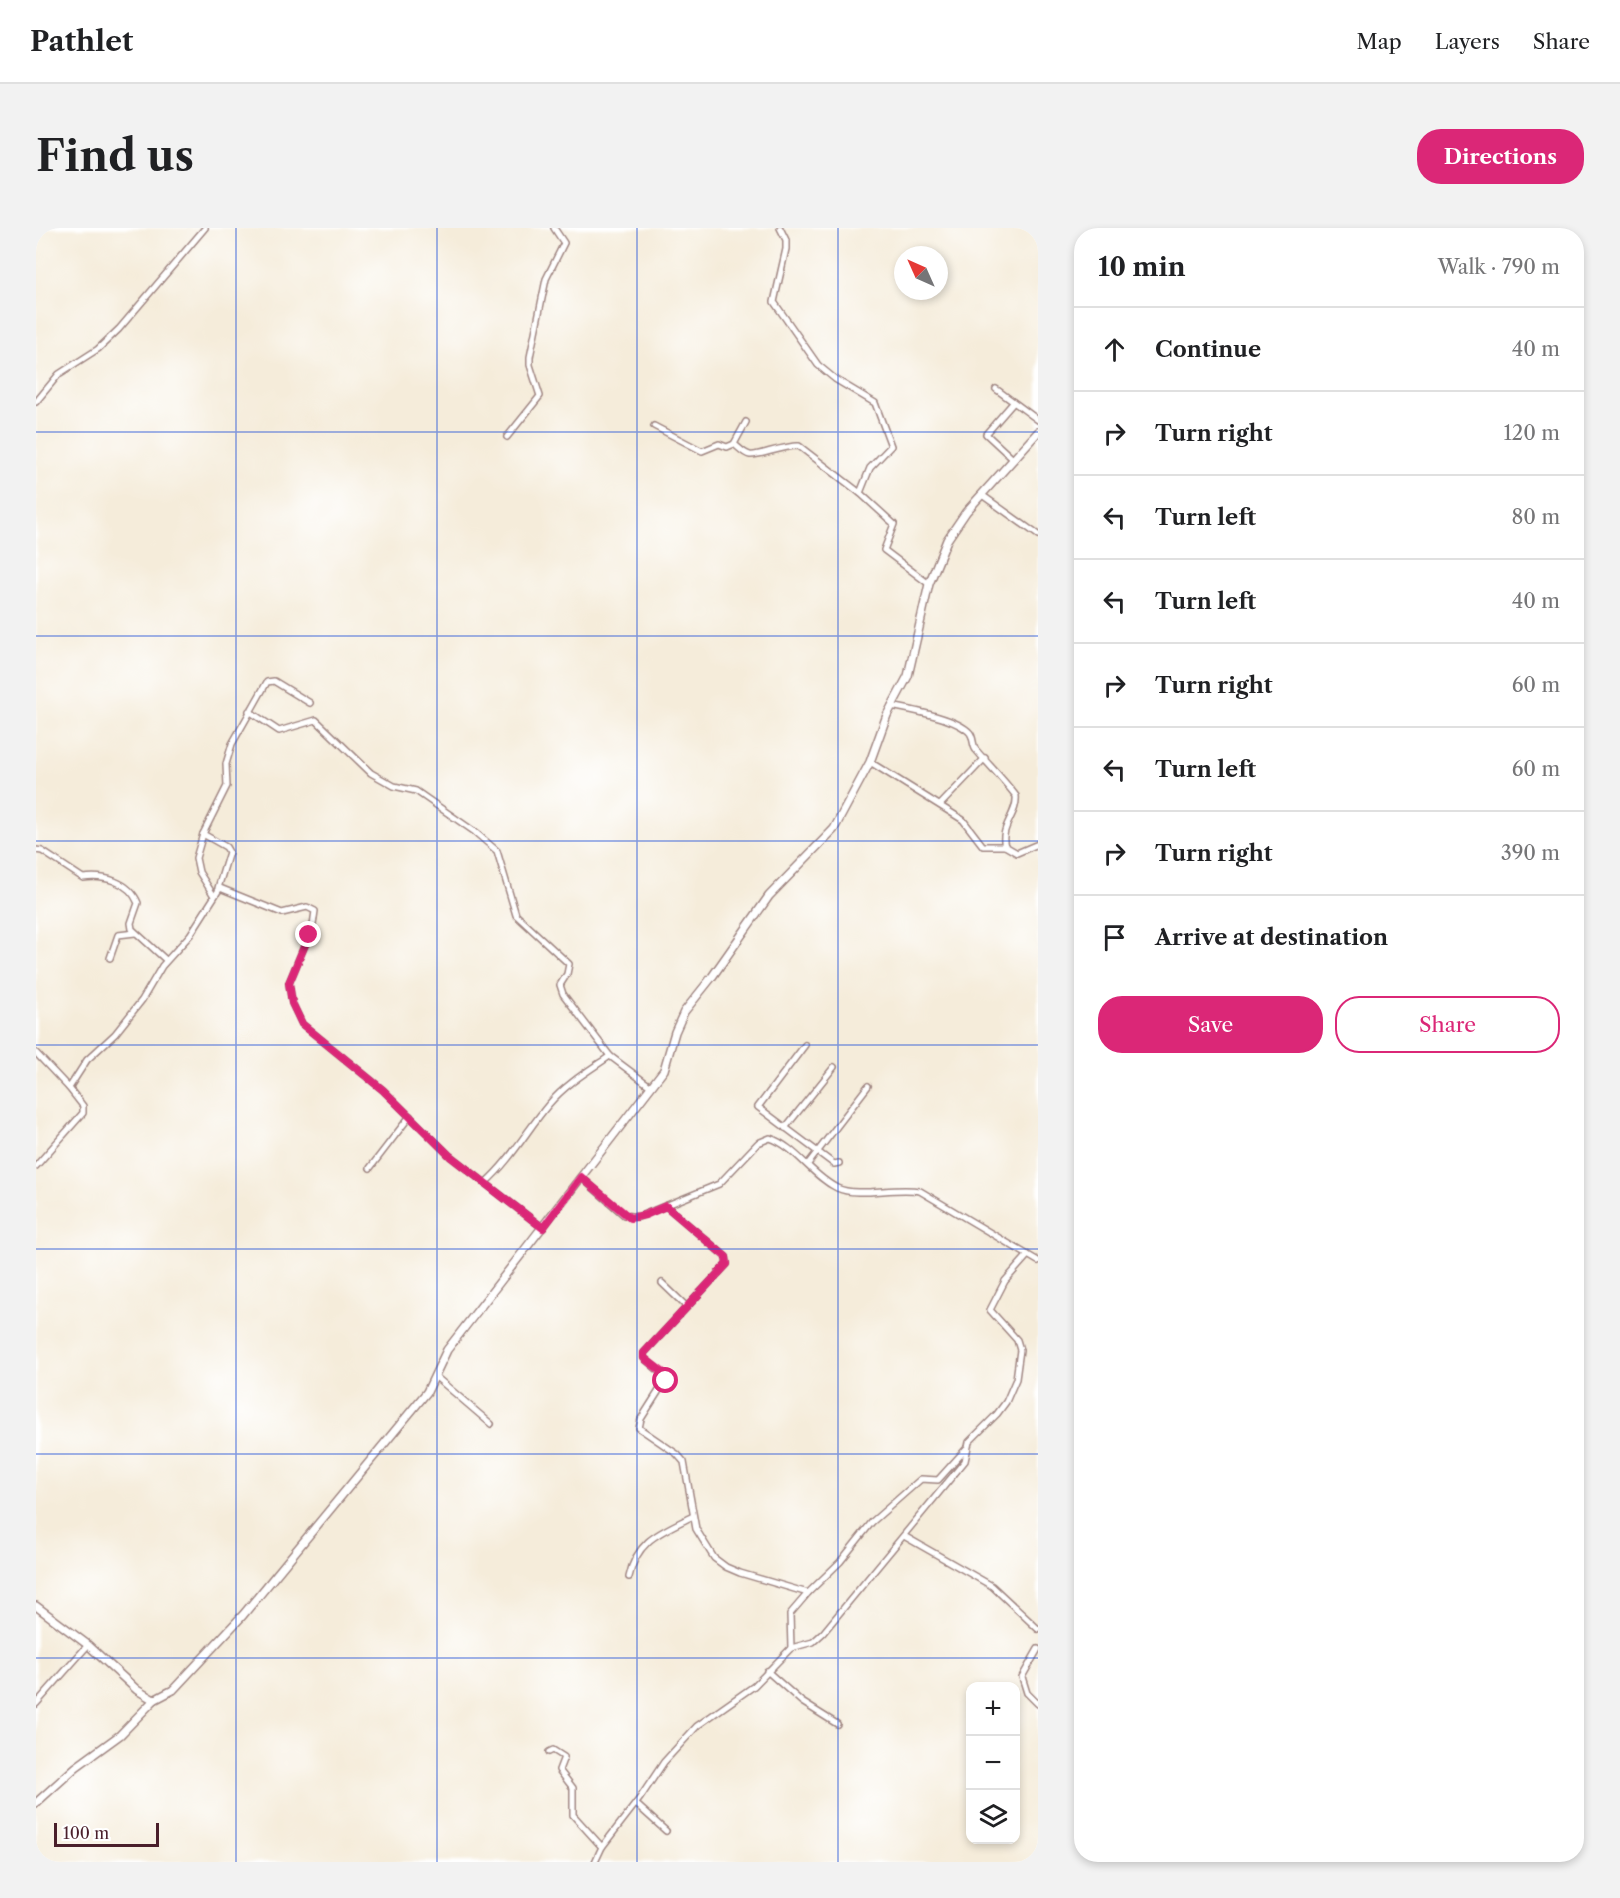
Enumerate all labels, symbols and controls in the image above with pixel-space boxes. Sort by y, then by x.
text: Pathlet [30,24,133,58]
text: Map [1357,29,1402,54]
text: Layers [1435,29,1500,54]
text: Share [1533,29,1590,54]
button: Directions [1417,129,1584,184]
text: Find us [36,130,194,182]
north arrow [894,246,948,300]
text: 10 min [1098,251,1186,283]
text: Walk · 790 m [1438,255,1560,279]
icon: ahead [1098,333,1131,366]
text: Continue [1155,336,1261,363]
text: 40 m [1512,337,1560,361]
icon: right [1098,417,1131,450]
text: Turn right [1155,420,1273,447]
text: 120 m [1503,421,1560,445]
icon: left [1098,501,1131,534]
text: Turn left [1155,504,1256,531]
text: 80 m [1512,505,1560,529]
icon: left [1098,585,1131,618]
text: Turn left [1155,588,1256,615]
text: 40 m [1512,589,1560,613]
icon: right [1098,669,1131,702]
text: Turn right [1155,672,1273,699]
text: 60 m [1512,673,1560,697]
icon: left [1098,753,1131,786]
text: Turn left [1155,756,1256,783]
text: 60 m [1512,757,1560,781]
icon: right [1098,837,1131,870]
text: Turn right [1155,840,1273,867]
text: 390 m [1501,841,1560,865]
route end [295,921,321,947]
icon: arrive [1098,921,1131,954]
text: Arrive at destination [1155,924,1388,951]
button: Save [1098,996,1323,1053]
button: Share [1335,996,1560,1053]
route start [652,1367,678,1393]
map controls [966,1682,1020,1844]
button: + [966,1682,1020,1736]
button: − [966,1736,1020,1790]
button: layers [966,1790,1020,1844]
scale bar [54,1820,159,1848]
text: 100 m [63,1823,109,1843]

